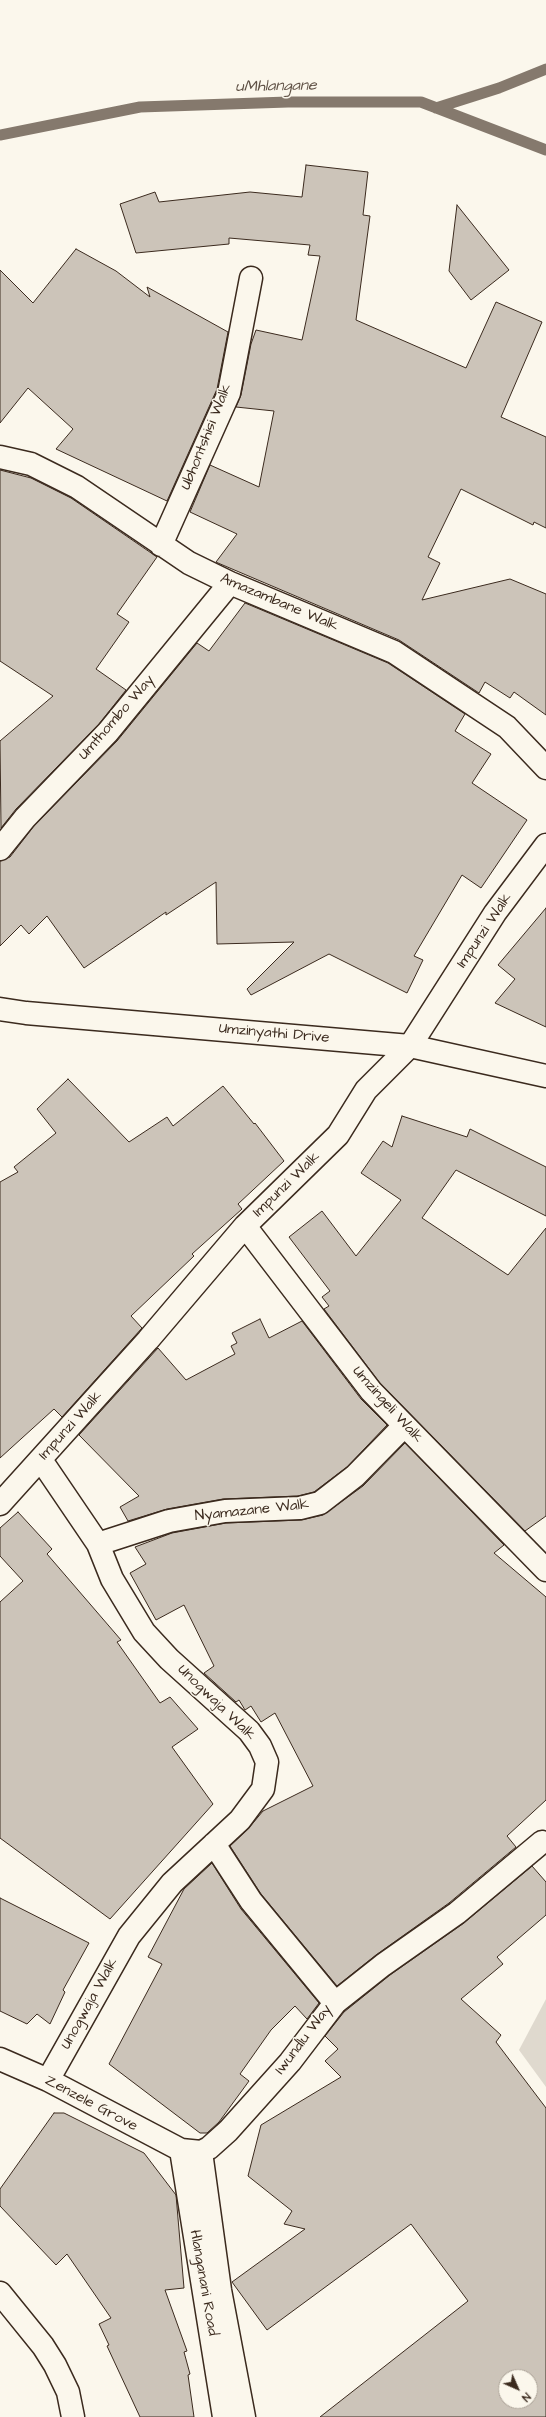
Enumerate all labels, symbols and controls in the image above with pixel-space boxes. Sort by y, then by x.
water label: uMhlangane [235,77,317,97]
street label: Ubhontshisi Walk [178,381,236,493]
street label: Amazambane Walk [217,570,341,636]
street label: Umthombo Way [75,672,159,764]
street label: Impunzi Walk [453,890,517,972]
street label: Umzinyathi Drive [218,1020,330,1048]
street label: Impunzi Walk [250,1149,324,1221]
street label: Umzingeli Walk [348,1363,426,1447]
street label: Impunzi Walk [35,1388,107,1464]
street label: Nyamazane Walk [194,1496,310,1526]
street label: Unogwaja Walk [173,1661,259,1745]
street label: Unogwaja Walk [58,1955,122,2053]
street label: Iwundlu Way [272,2001,336,2079]
street label: Zenzele Grove [42,2072,140,2136]
street label: Hlanganani Road [185,2229,221,2337]
north arrow [498,2369,538,2409]
text: N [518,2389,534,2405]

